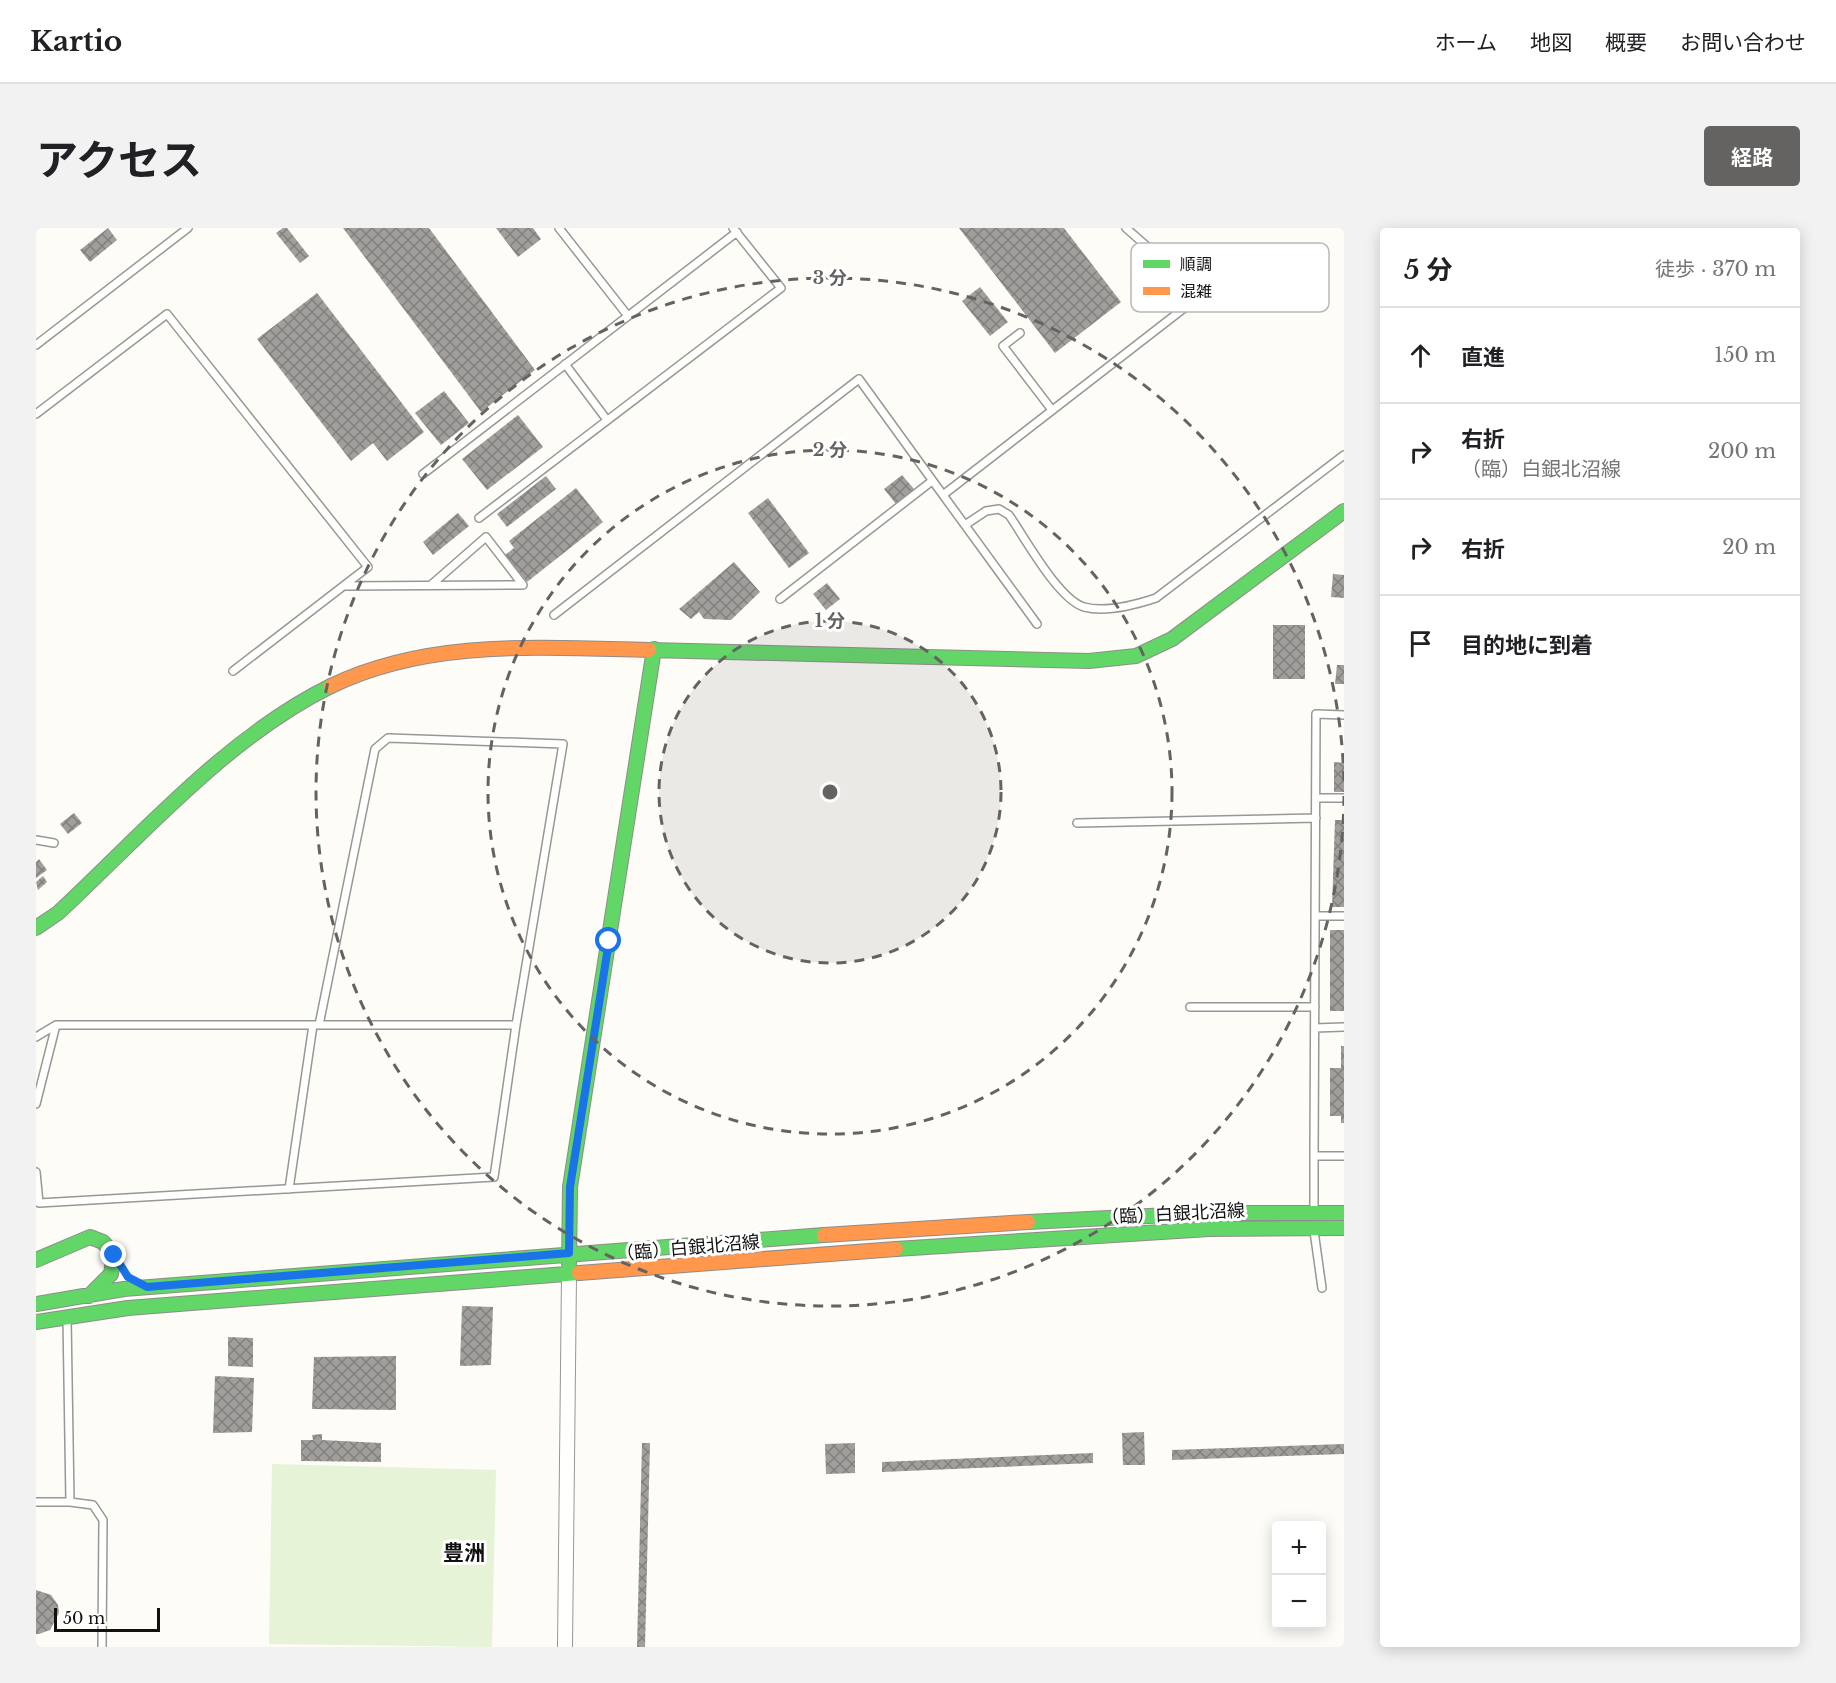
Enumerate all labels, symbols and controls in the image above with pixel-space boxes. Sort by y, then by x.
text: Kartio [30,24,122,59]
text: ホーム [1435,30,1497,56]
text: 地図 [1530,30,1572,56]
text: 概要 [1605,30,1647,56]
text: お問い合わせ [1680,30,1806,56]
button: 経路 [1704,126,1800,186]
text: アクセス [36,134,202,186]
legend [1131,243,1329,312]
text: 順調 [1180,254,1212,274]
text: 5 分 [1404,254,1452,286]
text: 徒歩 · 370 m [1655,257,1776,281]
text: 3 分 [813,267,847,289]
text: 混雑 [1180,281,1212,301]
icon: ahead [1404,339,1437,372]
text: 150 m [1714,343,1776,367]
text: 直進 [1461,344,1505,371]
text: 右折 [1461,426,1505,453]
icon: right [1404,435,1437,468]
text: 2 分 [813,439,847,461]
text: 200 m [1708,439,1776,463]
text: （臨）白銀北沼線 [1461,457,1621,481]
icon: right [1404,531,1437,564]
text: 20 m [1722,535,1776,559]
text: 右折 [1461,536,1505,563]
text: 1 分 [815,610,845,632]
icon: arrive [1404,627,1437,660]
text: 目的地に到着 [1461,632,1593,659]
centre of rings [820,782,840,802]
route start [595,927,621,953]
street label: （臨）白銀北沼線 [1101,1199,1245,1229]
street label: （臨）白銀北沼線 [615,1231,761,1265]
route end [100,1241,126,1267]
map controls [1272,1521,1326,1629]
button: + [1272,1521,1326,1575]
district label: 豊洲 [443,1540,485,1566]
button: − [1272,1575,1326,1629]
scale bar [54,1605,160,1632]
text: 50 m [63,1608,105,1628]

